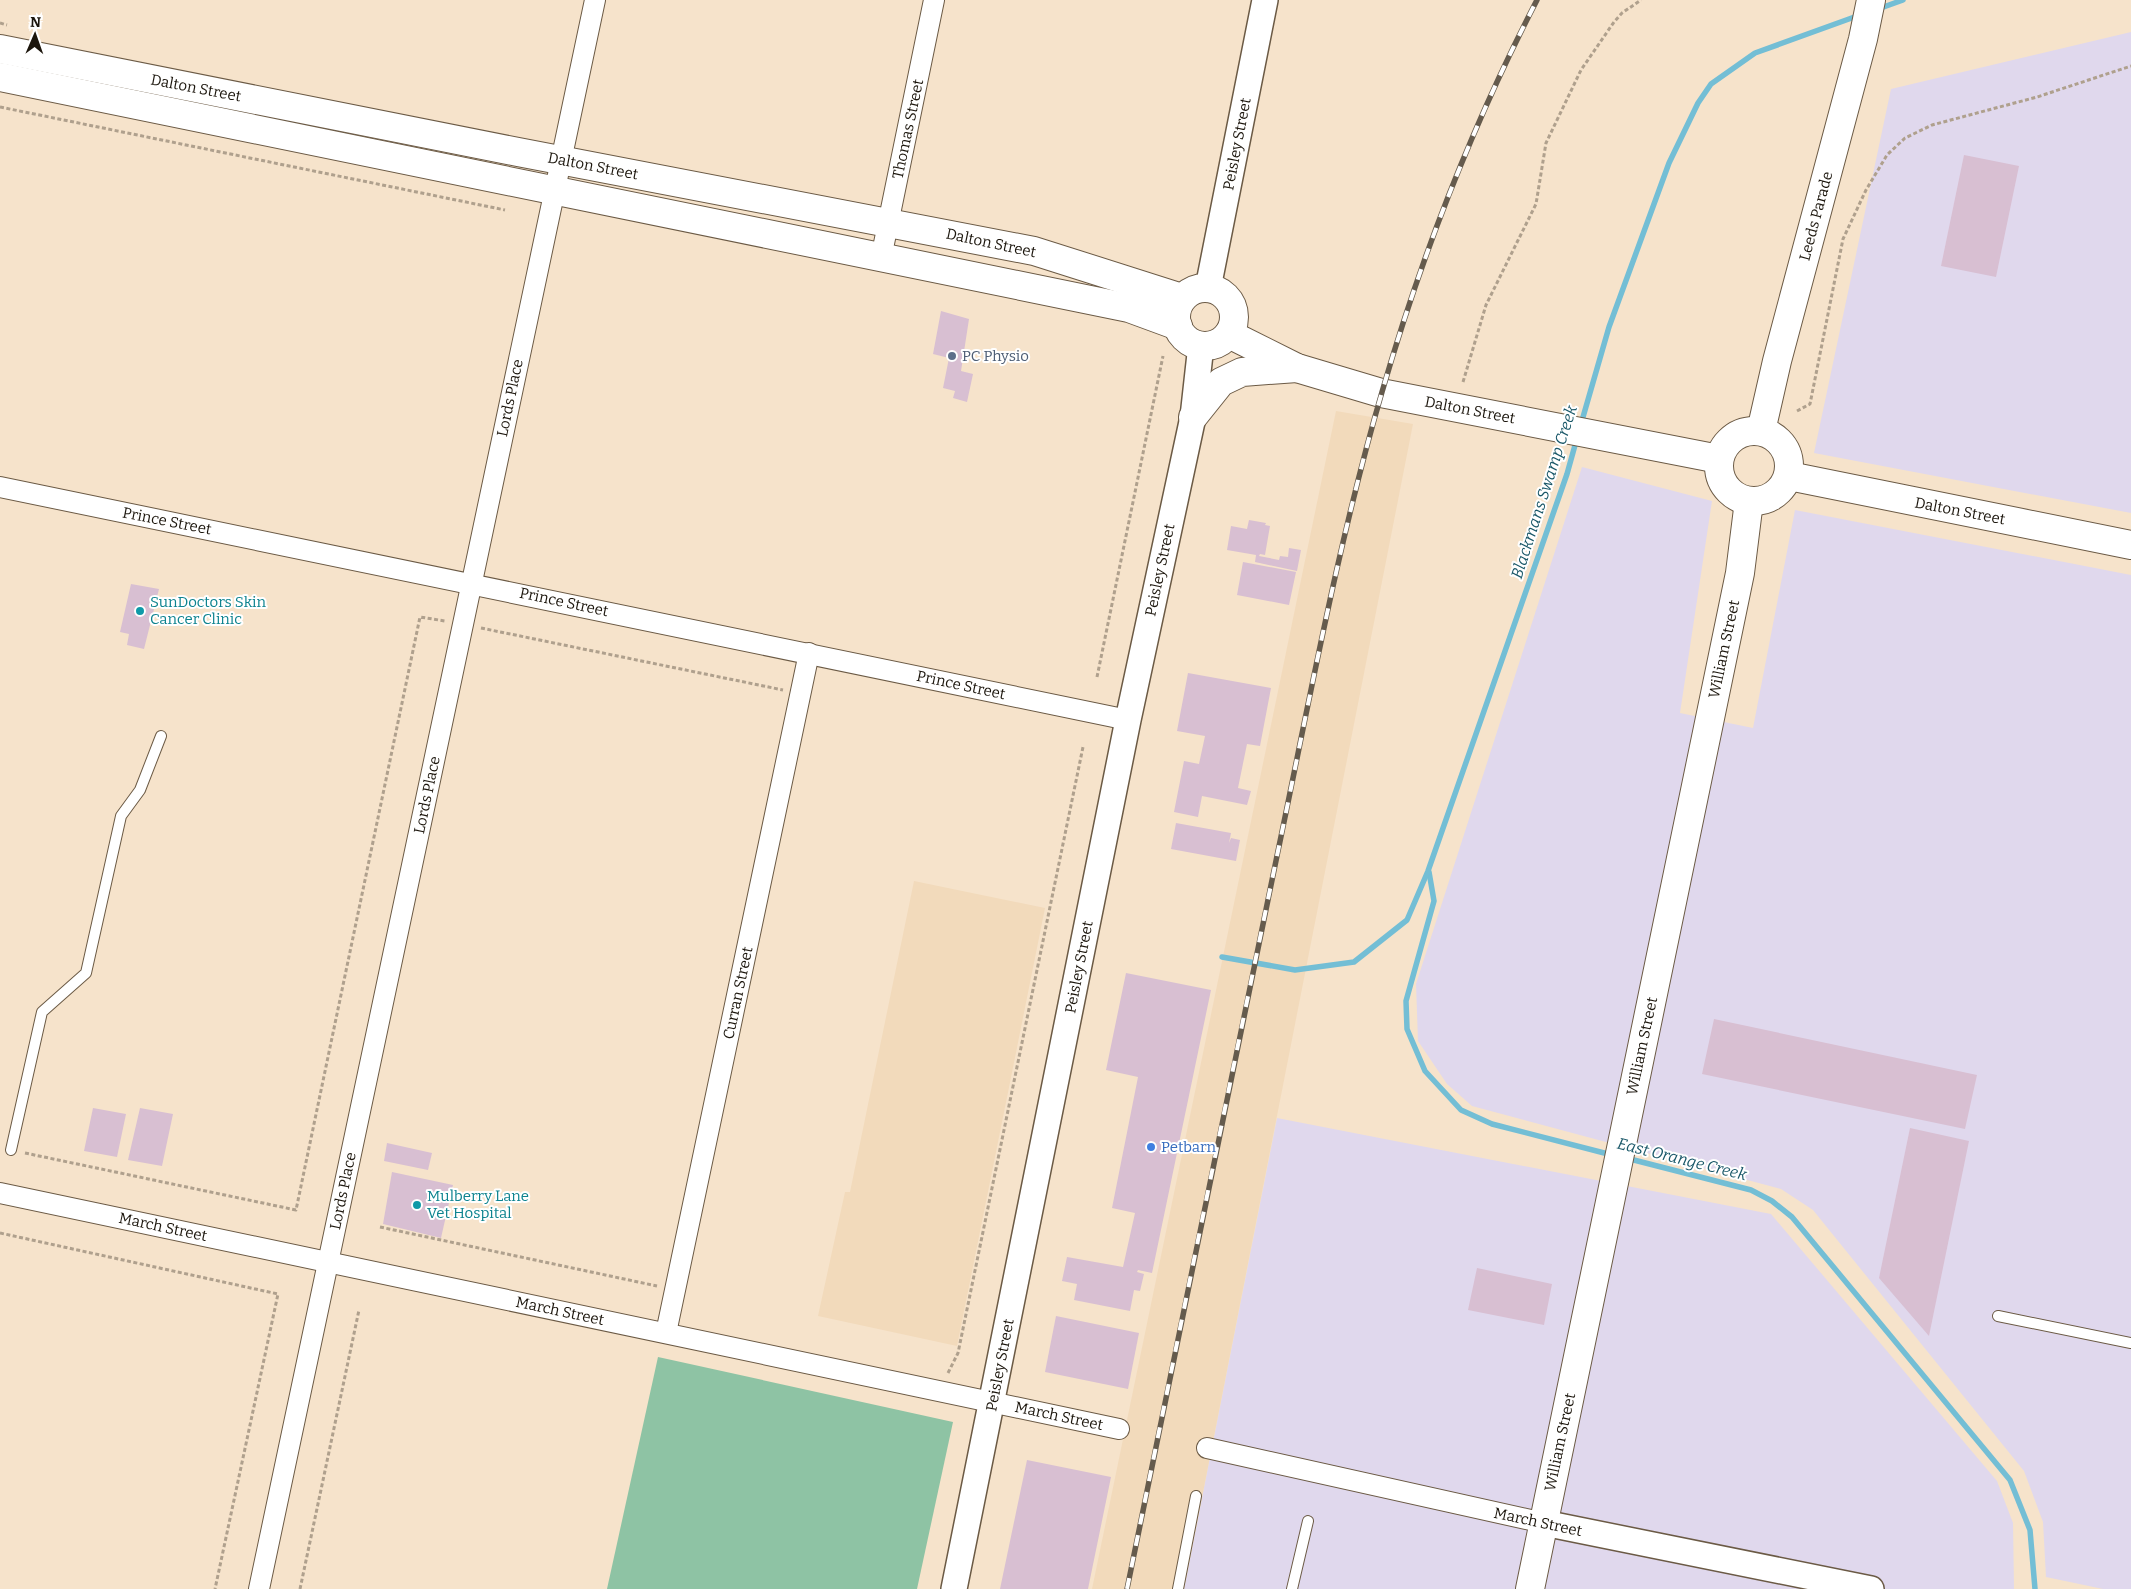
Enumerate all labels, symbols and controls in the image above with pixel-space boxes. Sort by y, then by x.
north arrow [10,10,60,60]
text: N [30,14,41,31]
street label: Dalton Street [149,70,243,106]
street label: Thomas Street [889,77,927,181]
street label: Peisley Street [1219,96,1255,192]
street label: Dalton Street [546,148,640,184]
street label: Leeds Parade [1795,169,1837,263]
street label: Dalton Street [944,225,1038,261]
place label: PC Physio [962,347,1029,365]
marker: PC Physio [946,350,958,362]
street label: Lords Place [493,358,527,438]
street label: Dalton Street [1423,392,1517,428]
water label: Blackmans Swamp Creek [1507,403,1581,581]
street label: Dalton Street [1913,493,2007,529]
street label: Prince Street [121,504,214,539]
street label: Peisley Street [1141,522,1179,618]
street label: Prince Street [518,584,611,620]
place label: SunDoctors Skin Cancer Clinic [150,593,267,628]
street label: William Street [1705,598,1743,700]
marker: SunDoctors Skin Cancer Clinic [134,605,146,617]
street label: Prince Street [915,667,1008,703]
street label: Lords Place [410,755,444,835]
street label: Peisley Street [1061,919,1097,1015]
street label: Curran Street [719,945,757,1041]
street label: William Street [1623,995,1661,1097]
water label: East Orange Creek [1615,1134,1749,1184]
place label: Petbarn [1161,1138,1216,1156]
marker: Petbarn [1145,1141,1157,1153]
street label: Lords Place [326,1151,360,1231]
place label: Mulberry Lane Vet Hospital [427,1187,529,1222]
marker: Mulberry Lane Vet Hospital [411,1199,423,1211]
street label: March Street [117,1209,209,1245]
street label: March Street [514,1293,606,1329]
street label: Peisley Street [982,1317,1018,1413]
street label: William Street [1541,1391,1579,1493]
street label: March Street [1013,1398,1105,1434]
street label: March Street [1492,1504,1584,1540]

